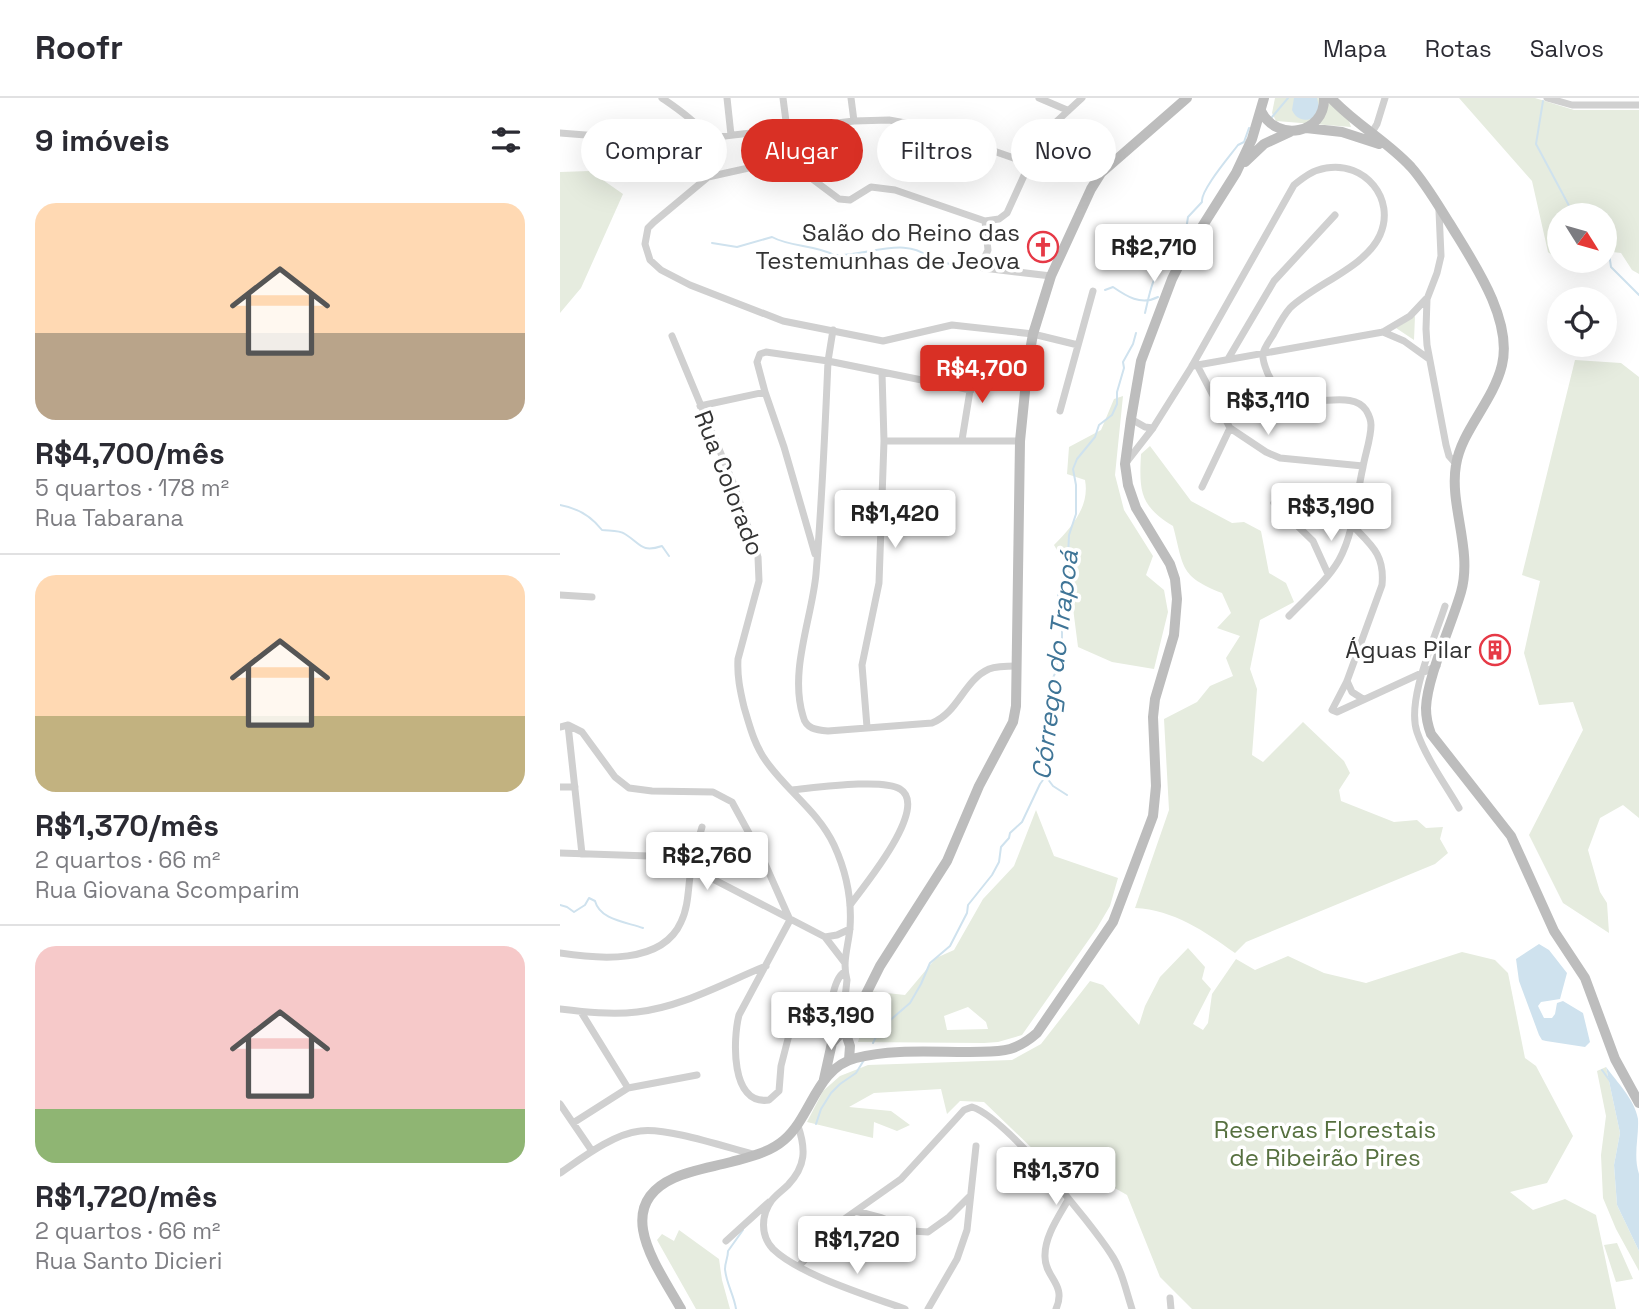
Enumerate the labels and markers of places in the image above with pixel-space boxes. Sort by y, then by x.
place label: Salão do Reino das Testemunhas de Jeova [755,217,1020,276]
pin: R$2,710 [1089,225,1219,284]
church icon: Salão do Reino das Testemunhas de Jeova [1026,230,1060,264]
pin: R$4,700 [917,345,1047,405]
pin: R$3,110 [1203,378,1333,437]
pin: R$3,190 [1266,484,1396,543]
pin: R$1,420 [830,490,960,550]
building icon: Águas Pilar [1478,633,1512,667]
place label: Águas Pilar [1345,634,1472,665]
pin: R$2,760 [642,832,772,892]
pin: R$3,190 [766,992,896,1052]
pin: R$1,370 [991,1148,1121,1207]
pin: R$1,720 [792,1216,922,1276]

